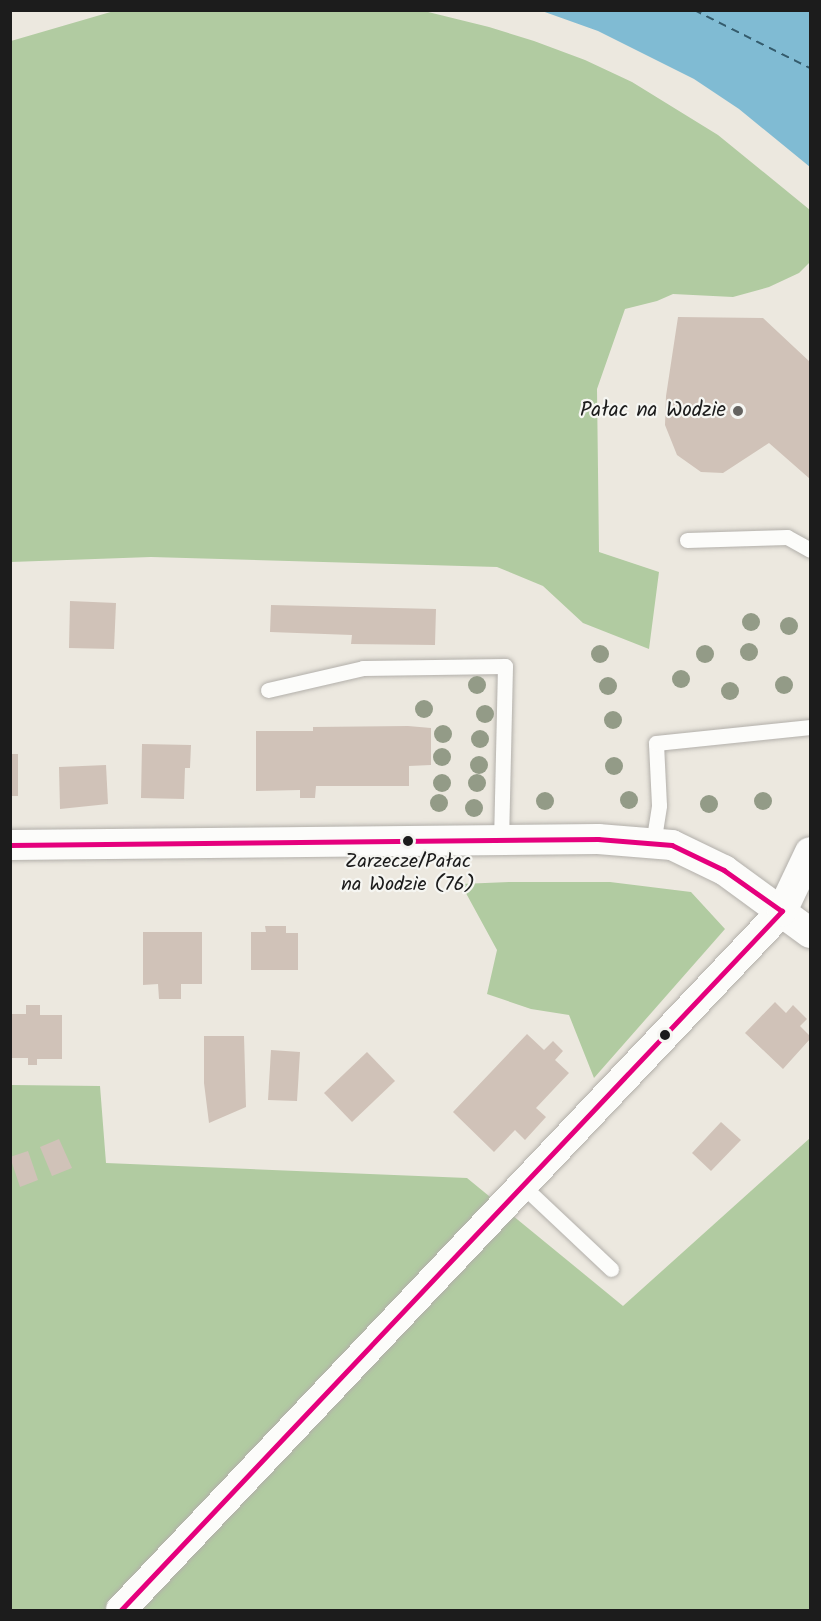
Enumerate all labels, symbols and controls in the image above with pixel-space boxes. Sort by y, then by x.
place label: Pałac na Wodzie [580,398,726,424]
marker: Pałac na Wodzie [731,404,745,418]
marker: Zarzecze/Pałac na Wodzie (76) [402,835,414,847]
place label: Zarzecze/Pałac na Wodzie (76) [341,850,475,897]
unlabelled marker [659,1029,671,1041]

